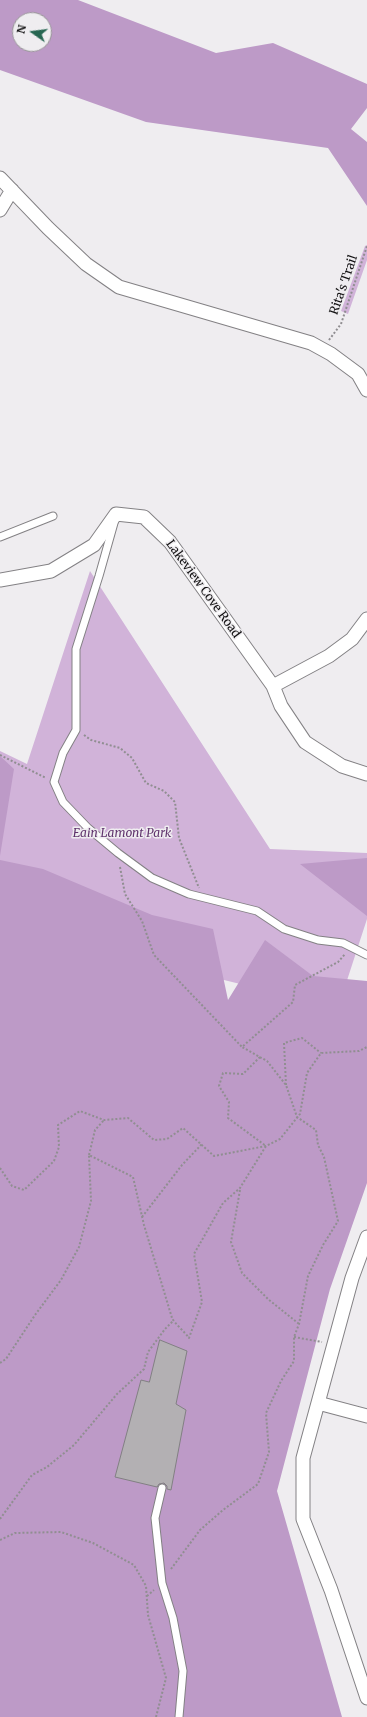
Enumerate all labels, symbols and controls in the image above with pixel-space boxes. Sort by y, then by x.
north arrow [12,12,52,52]
text: N [13,23,29,35]
street label: Rita's Trail [327,253,361,317]
street label: Lakeview Cove Road [163,537,243,641]
park label: Eain Lamont Park [73,827,171,841]

